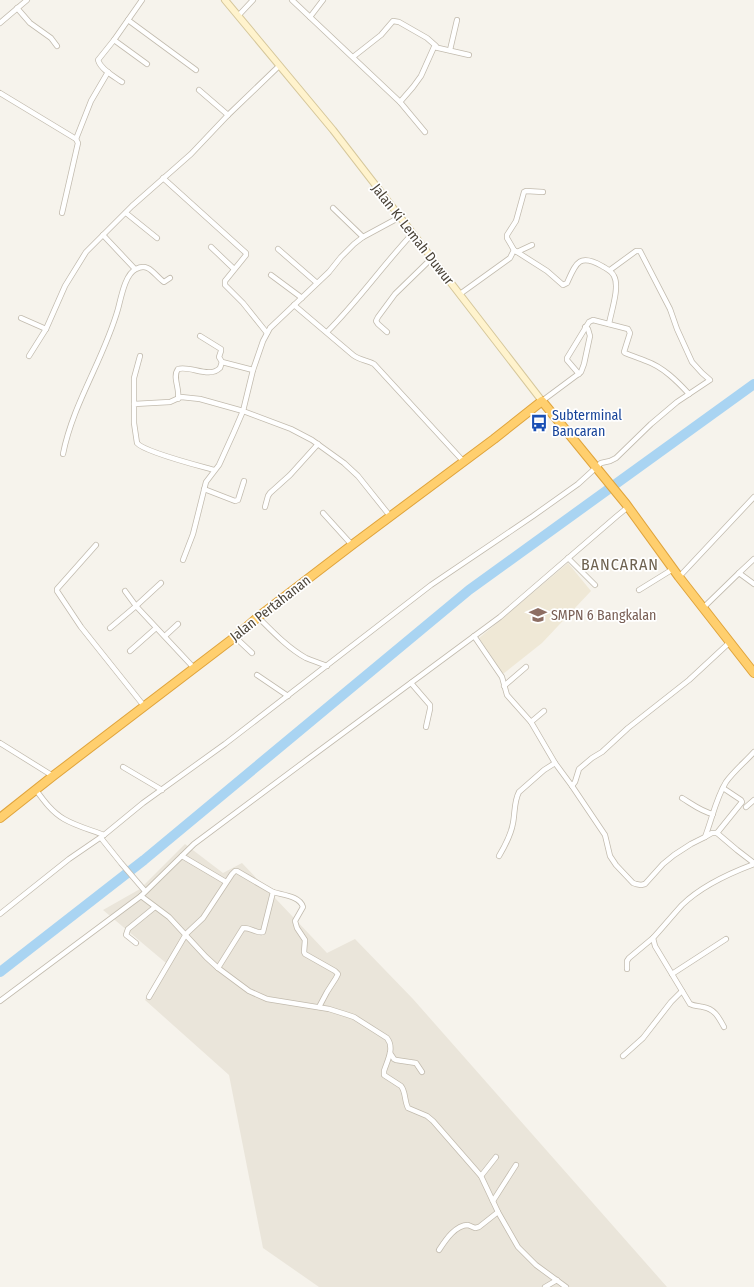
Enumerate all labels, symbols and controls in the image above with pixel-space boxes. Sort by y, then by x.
street label: Jalan Ki Lemah Duwur [368,180,458,288]
place label: Subterminal Bancaran [552,407,622,440]
bus stop icon: Subterminal Bancaran [529,413,549,433]
district label: BANCARAN [581,555,659,574]
street label: Jalan Pertahanan [227,572,314,645]
school or university icon: SMPN 6 Bangkalan [528,605,548,625]
place label: SMPN 6 Bangkalan [551,607,656,624]

